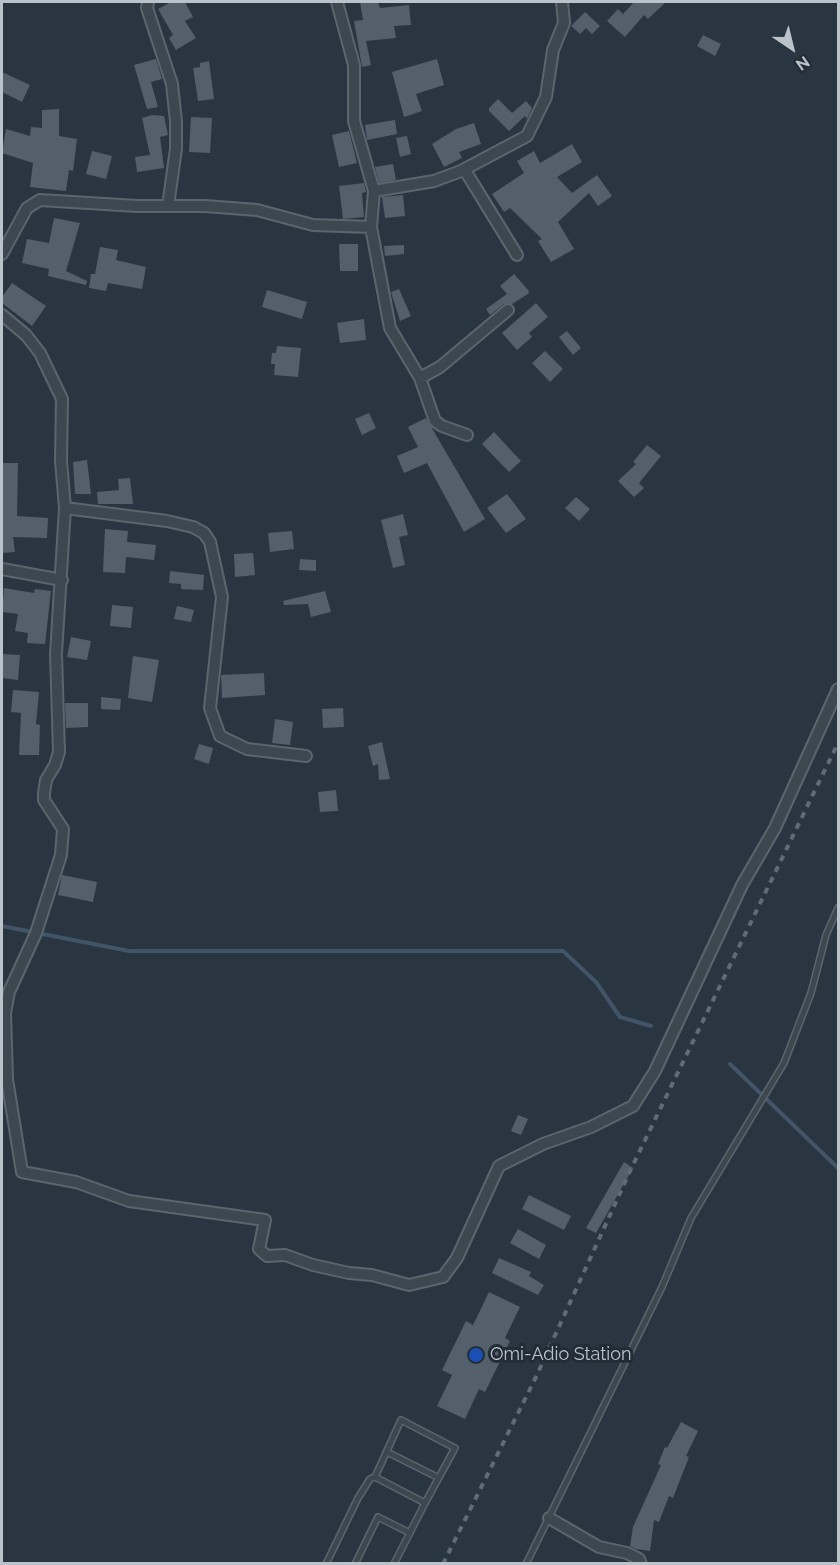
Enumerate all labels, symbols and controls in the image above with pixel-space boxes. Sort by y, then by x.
north arrow [762,18,822,78]
text: N [792,52,813,74]
place label: Omi-Adio Station [490,1344,631,1366]
marker: Omi-Adio Station [467,1346,485,1364]

